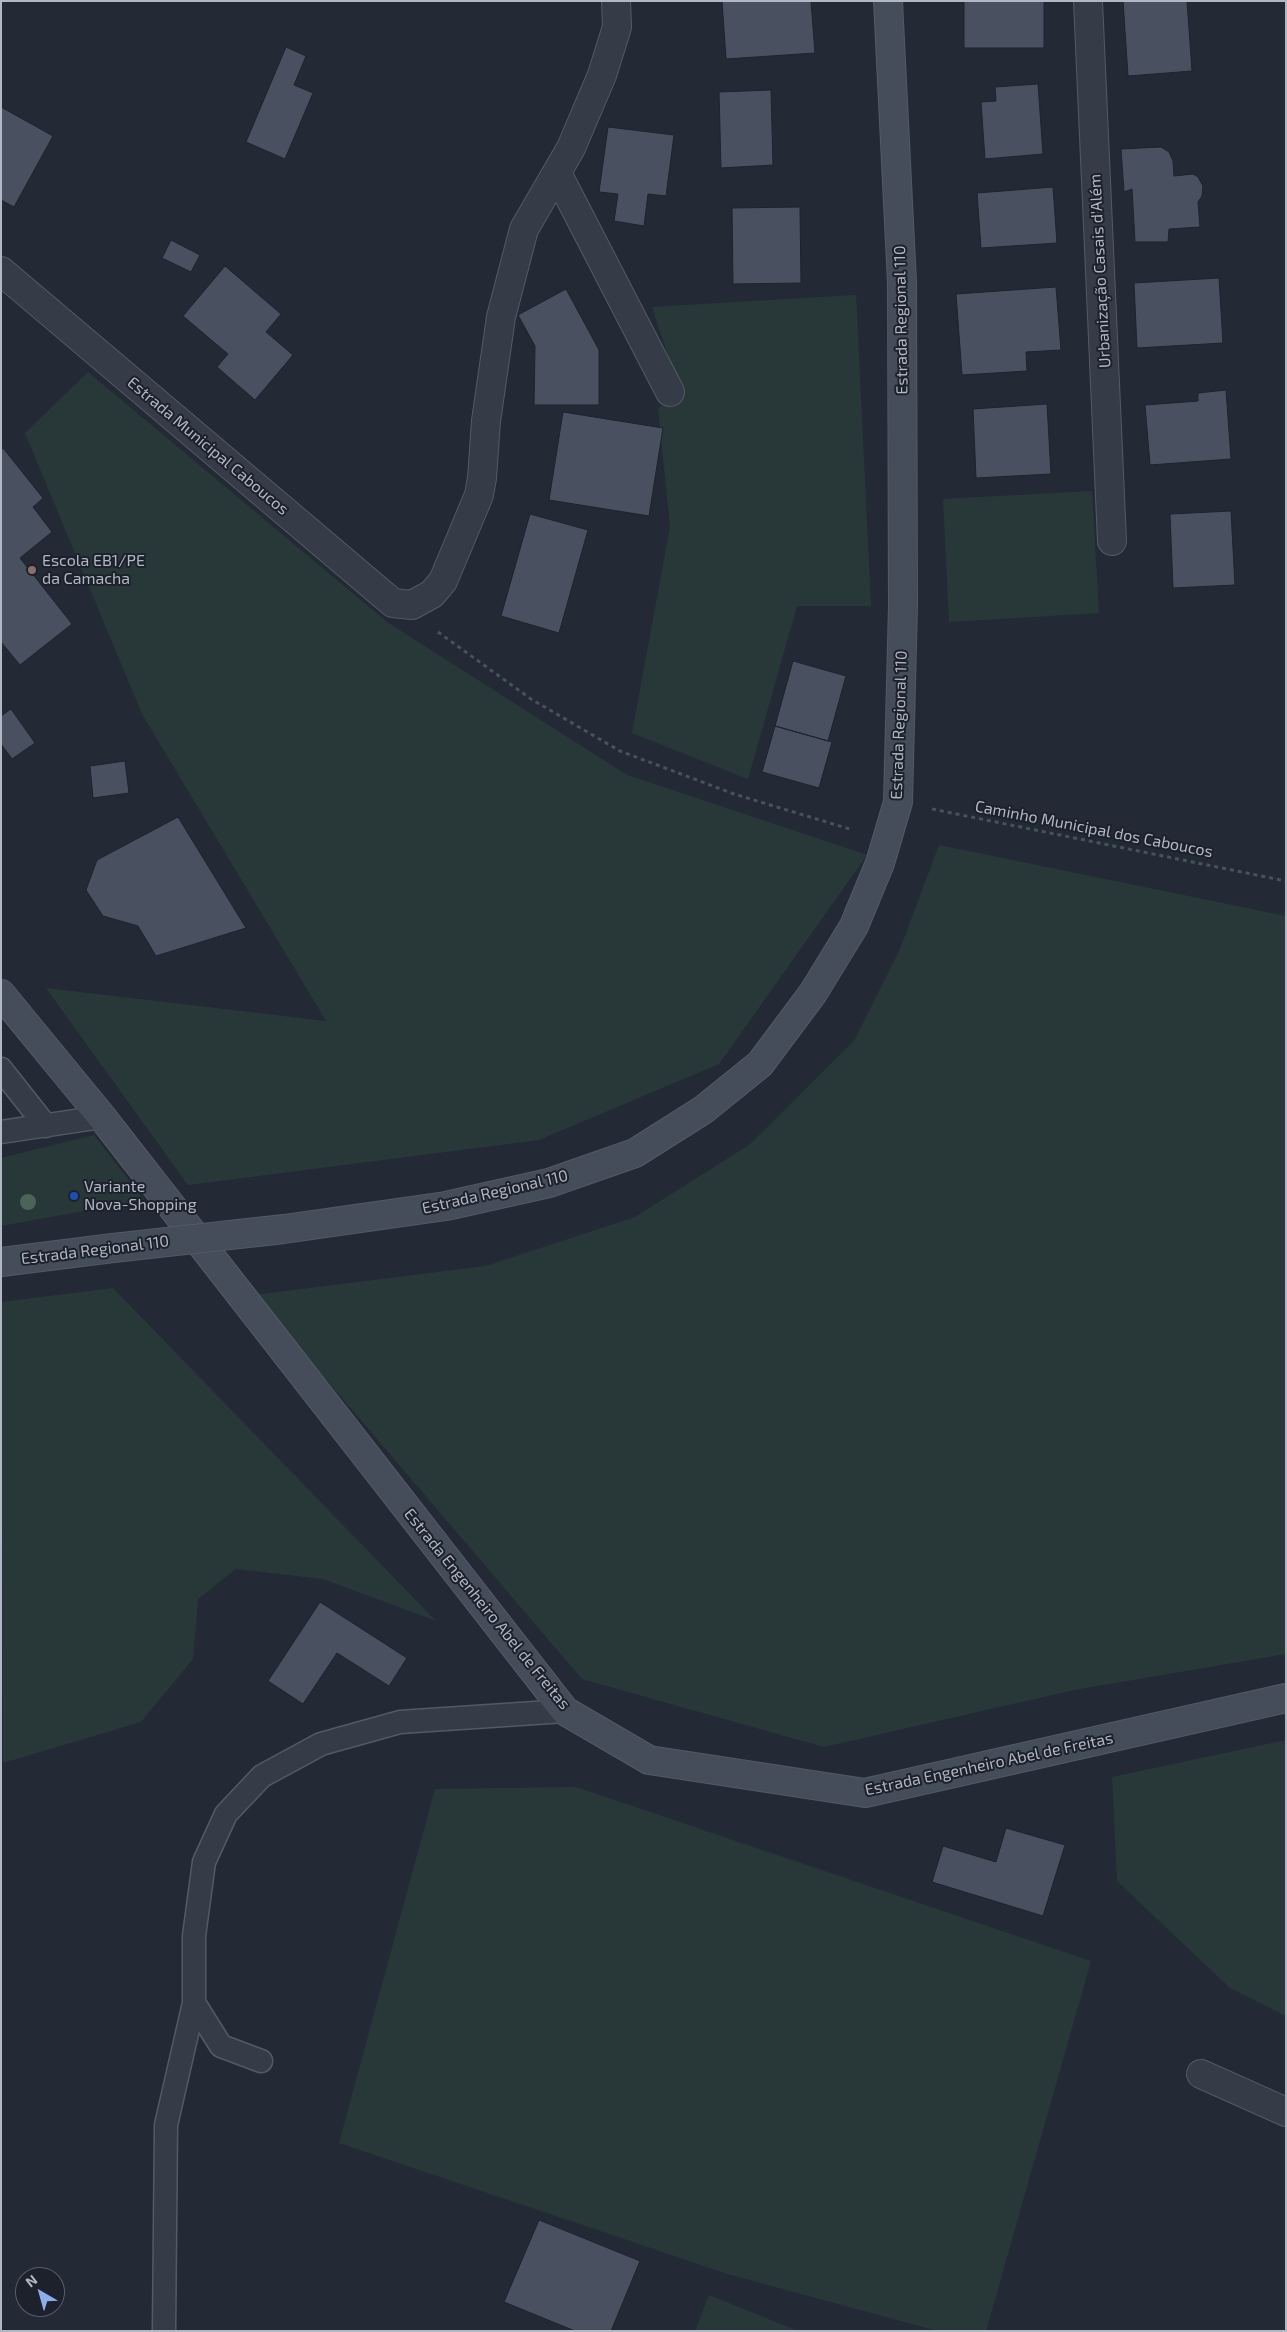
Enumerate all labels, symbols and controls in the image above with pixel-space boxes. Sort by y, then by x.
street label: Urbanização Casais d'Além [1085,174,1115,368]
street label: Estrada Regional 110 [890,245,912,395]
street label: Estrada Municipal Caboucos [123,373,293,519]
place label: Escola EB1/PE da Camacha [42,551,145,589]
marker: Escola EB1/PE da Camacha [26,564,38,576]
street label: Estrada Regional 110 [887,650,911,800]
street label: Caminho Municipal dos Caboucos [973,797,1215,861]
street label: Estrada Regional 110 [420,1166,570,1218]
place label: Variante Nova-Shopping [84,1177,197,1215]
marker: Variante Nova-Shopping [68,1190,80,1202]
street label: Estrada Regional 110 [20,1231,170,1269]
street label: Estrada Engenheiro Abel de Freitas [400,1505,574,1713]
street label: Estrada Engenheiro Abel de Freitas [863,1728,1115,1800]
north arrow [15,2267,65,2317]
text: N [22,2271,40,2290]

